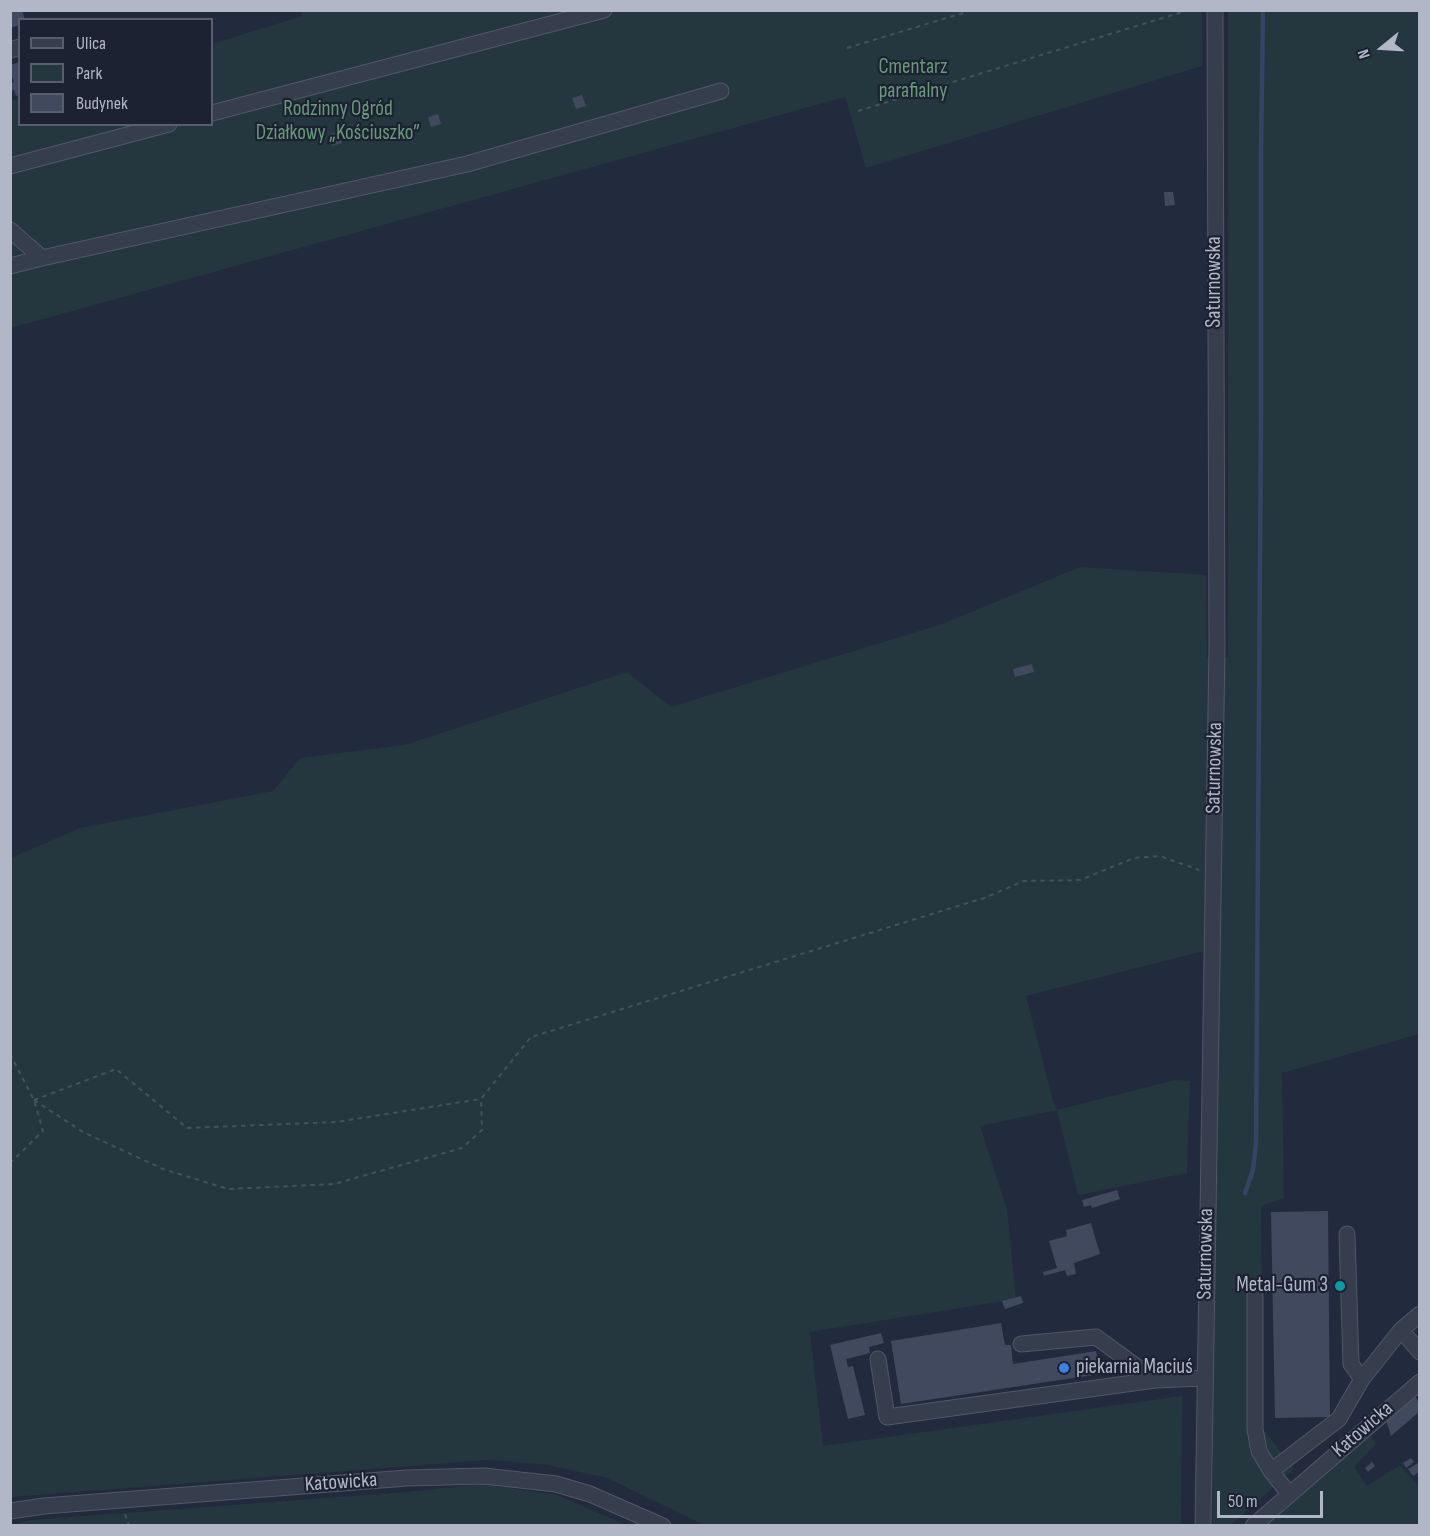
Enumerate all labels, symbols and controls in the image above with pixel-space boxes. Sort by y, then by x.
legend [18,18,213,126]
north arrow [1352,18,1412,78]
text: Ulica [76,33,106,54]
text: N [1354,47,1375,61]
park label: Cmentarz parafialny [878,55,948,105]
text: Park [76,63,102,84]
text: Budynek [76,93,128,114]
park label: Rodzinny Ogród Działkowy „Kościuszko” [256,97,420,147]
street label: Saturnowska [1202,236,1228,328]
street label: Saturnowska [1202,722,1228,814]
street label: Saturnowska [1193,1208,1219,1300]
place label: Metal-Gum 3 [1236,1273,1328,1299]
marker: Metal-Gum 3 [1333,1279,1347,1293]
place label: piekarnia Maciuś [1076,1355,1193,1381]
marker: piekarnia Maciuś [1057,1361,1071,1375]
street label: Katowicka [1327,1397,1399,1463]
street label: Katowicka [304,1468,378,1498]
scale bar [1220,1479,1326,1517]
text: 50 m [1228,1491,1258,1512]

